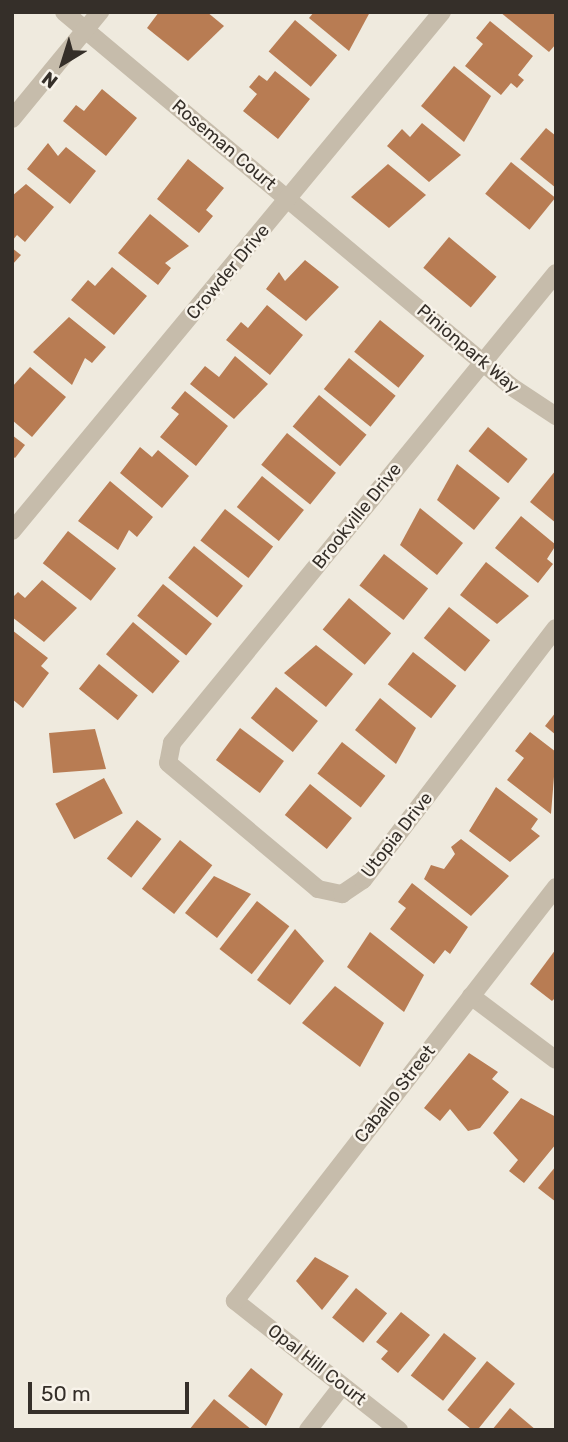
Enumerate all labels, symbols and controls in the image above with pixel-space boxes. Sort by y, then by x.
north arrow [28,28,98,98]
text: N [37,67,62,93]
street label: Roseman Court [167,95,281,195]
street label: Crowder Drive [182,220,274,324]
street label: Pinionpark Way [412,300,524,398]
street label: Brookville Drive [308,459,406,573]
street label: Utopia Drive [357,788,437,882]
street label: Caballo Street [350,1041,440,1147]
street label: Opal Hill Court [263,1320,371,1410]
scale bar [32,1368,192,1412]
text: 50 m [41,1381,91,1406]

